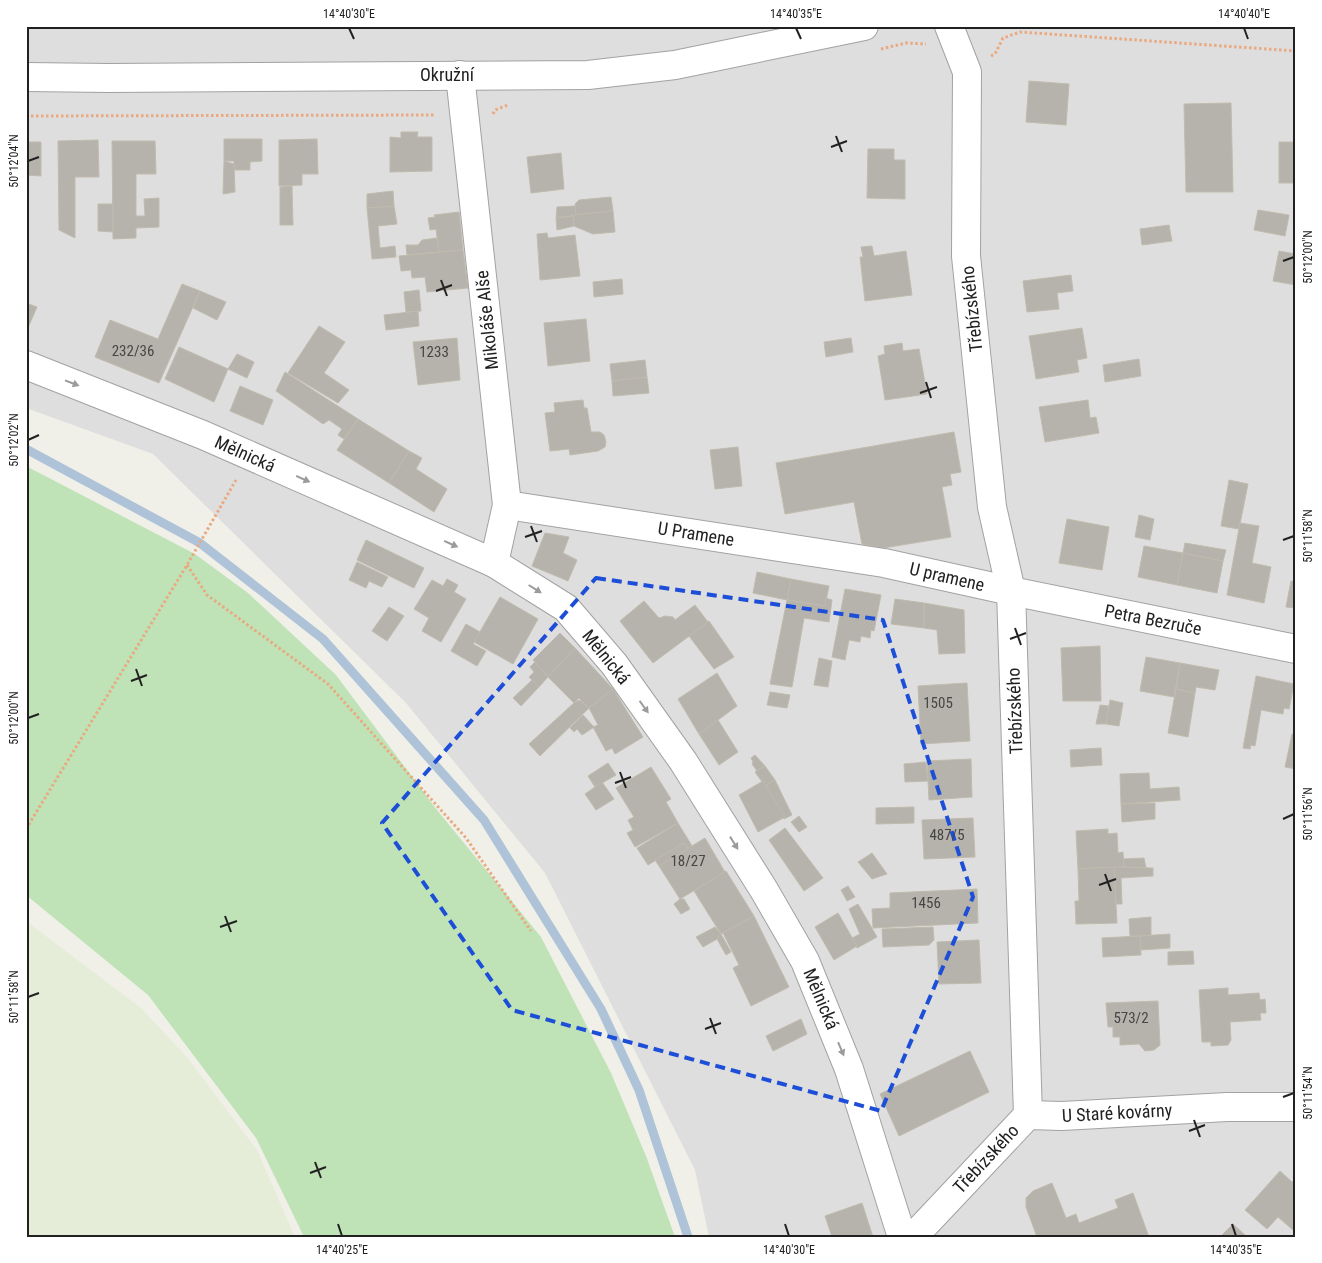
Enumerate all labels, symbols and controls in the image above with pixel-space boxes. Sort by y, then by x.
text: 14°40'30"E [323,7,375,21]
text: 14°40'35"E [770,7,822,21]
text: 14°40'40"E [1218,7,1270,21]
street label: Okružní [420,64,475,85]
text: 50°12'04"N [7,134,21,188]
text: 50°12'00"N [1301,230,1315,284]
street label: Třebízského [957,265,986,353]
street label: Mikoláše Alše [471,269,502,371]
house number: 232/36 [112,342,154,360]
house number: 1233 [419,343,449,361]
one-way arrow [64,380,79,388]
text: 50°12'02"N [7,413,21,467]
street label: Mělnická [212,431,279,476]
one-way arrow [296,475,310,483]
text: 50°11'58"N [1301,509,1315,563]
street label: U Pramene [656,517,736,550]
one-way arrow [444,541,458,549]
street label: U pramene [908,558,987,595]
one-way arrow [529,585,542,594]
street label: Petra Bezruče [1103,600,1204,639]
street label: Mělnická [578,625,635,688]
street label: Třebízského [1002,667,1027,755]
text: 50°12'00"N [7,691,21,745]
house number: 1505 [923,694,953,712]
one-way arrow [639,700,649,714]
text: 50°11'56"N [1301,787,1315,841]
house number: 487/5 [929,826,965,844]
one-way arrow [729,836,739,849]
house number: 18/27 [670,852,706,870]
house number: 1456 [911,894,941,912]
street label: Mělnická [799,965,844,1032]
text: 50°11'58"N [7,970,21,1024]
house number: 573/2 [1113,1009,1149,1027]
one-way arrow [838,1041,845,1056]
text: 50°11'54"N [1301,1066,1315,1120]
street label: U Staré kovárny [1061,1099,1173,1126]
street label: Třebízského [948,1120,1023,1197]
text: 14°40'25"E [316,1243,368,1257]
text: 14°40'30"E [763,1243,815,1257]
text: 14°40'35"E [1210,1243,1262,1257]

